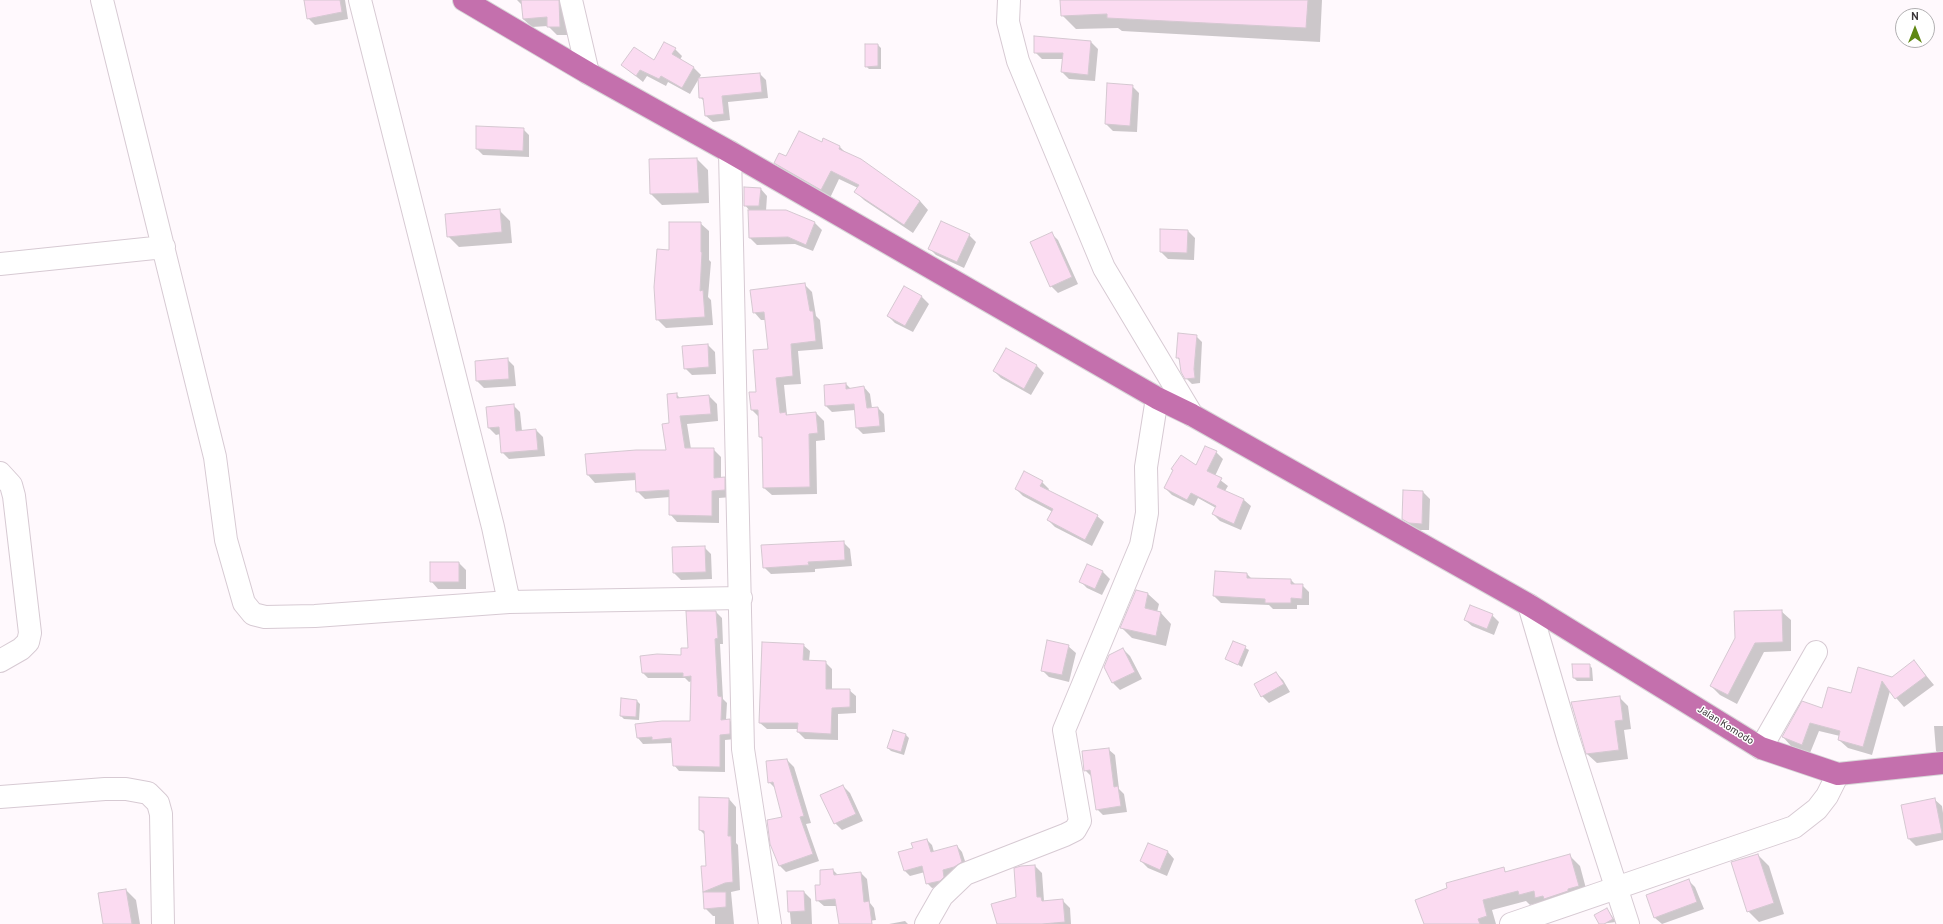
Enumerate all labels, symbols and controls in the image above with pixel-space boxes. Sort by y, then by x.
north arrow [1895,8,1935,48]
text: N [1911,10,1919,24]
street label: Jalan Komodo [1695,704,1755,748]

